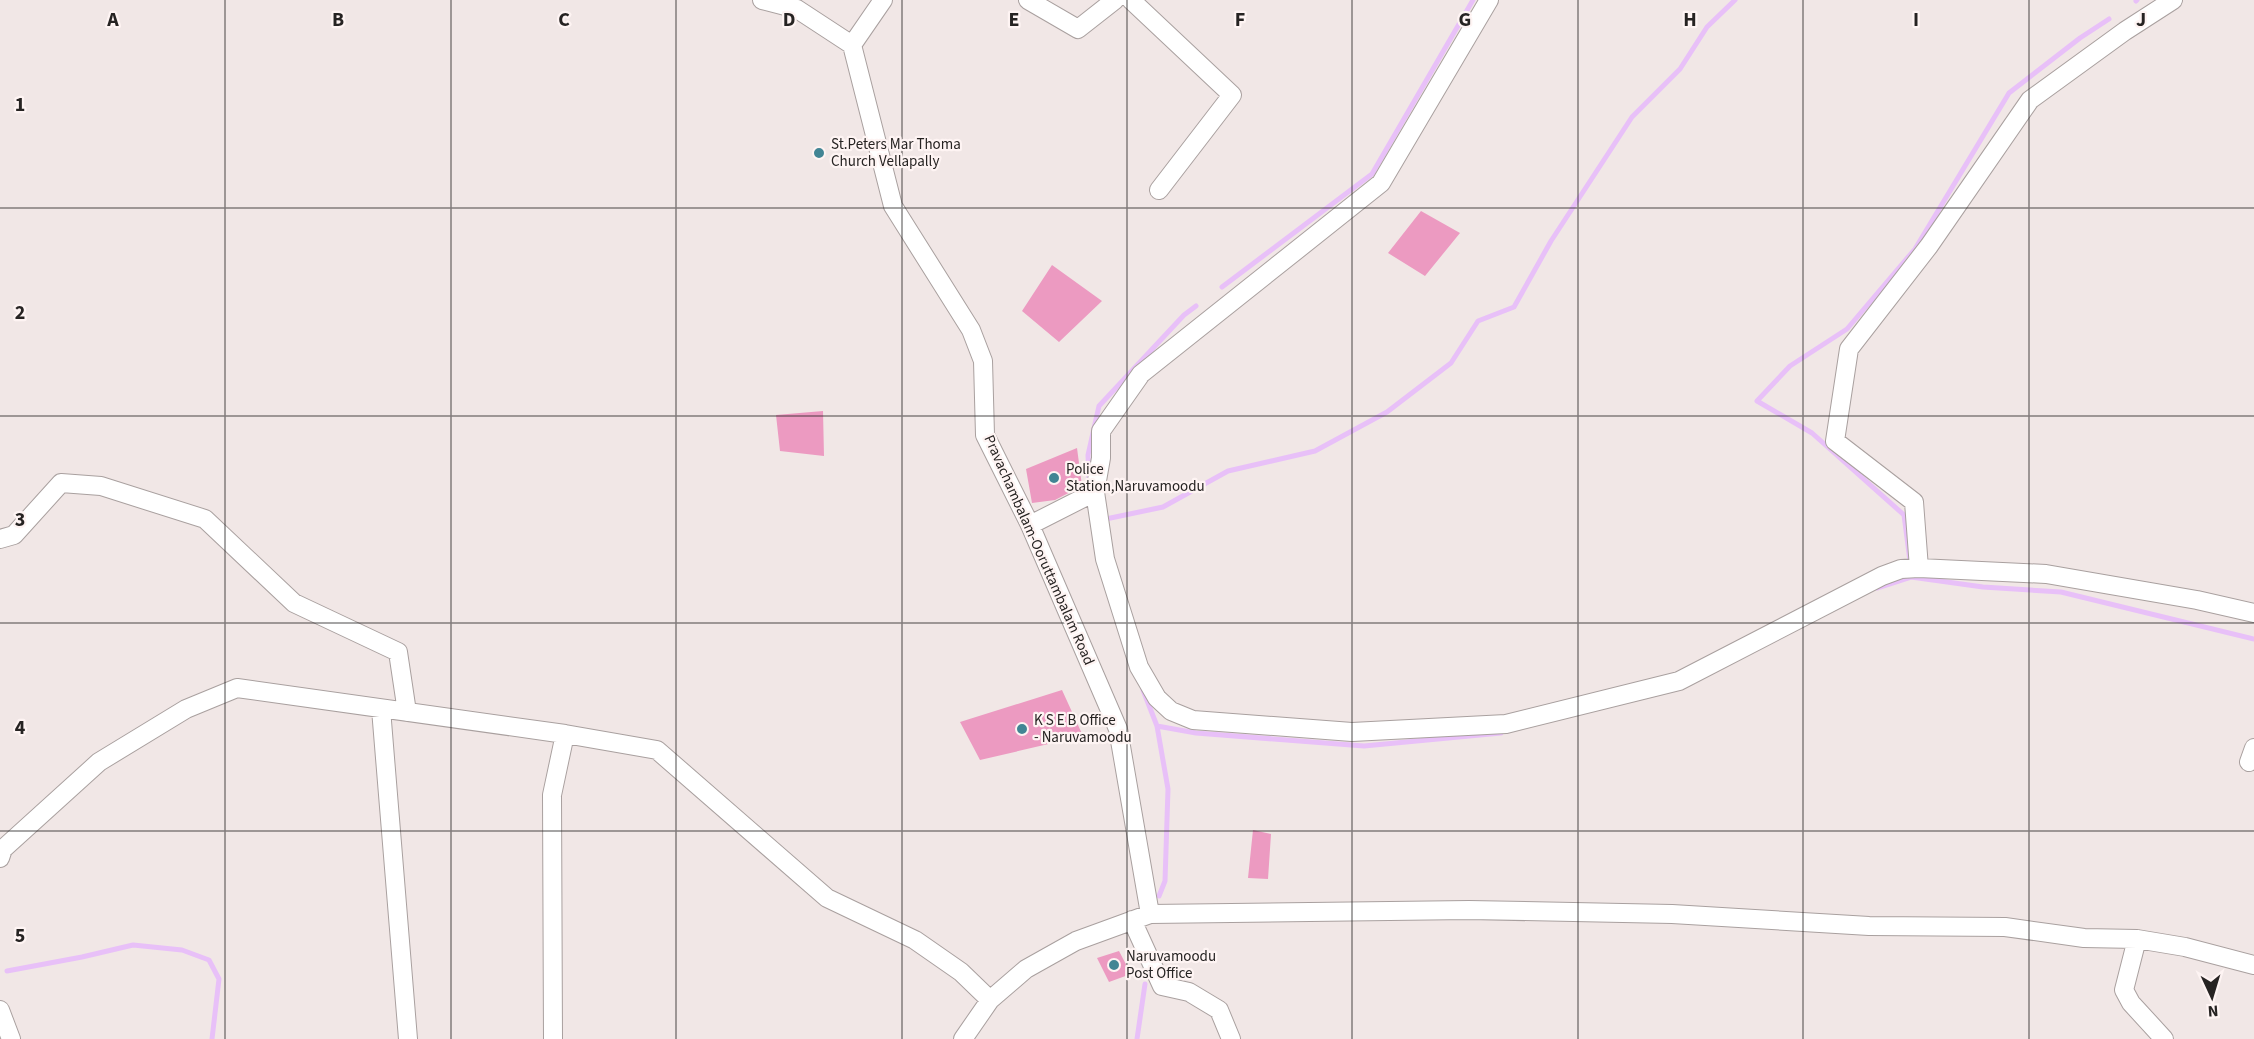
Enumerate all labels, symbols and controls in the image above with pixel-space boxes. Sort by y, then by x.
text: A [106,6,119,34]
text: B [332,6,344,34]
text: C [558,6,570,34]
text: D [783,6,795,34]
text: E [1009,6,1019,34]
text: F [1235,6,1245,34]
text: G [1459,6,1471,34]
text: H [1683,6,1697,34]
text: I [1913,6,1919,34]
text: J [2136,6,2146,34]
text: 1 [15,91,25,119]
place label: St.Peters Mar Thoma Church Vellapally [831,134,961,172]
marker: St.Peters Mar Thoma Church Vellapally [812,146,826,160]
text: 2 [15,299,25,327]
street label: Pravachambalam-Ooruttambalam Road [979,432,1099,668]
place label: Police Station,Naruvamoodu [1066,459,1205,497]
marker: Police Station,Naruvamoodu [1047,471,1061,485]
text: 3 [15,506,25,534]
place label: K S E B Office - Naruvamoodu [1034,710,1132,748]
text: 4 [15,714,26,742]
marker: K S E B Office - Naruvamoodu [1015,722,1029,736]
text: 5 [15,922,25,950]
place label: Naruvamoodu Post Office [1126,946,1216,984]
marker: Naruvamoodu Post Office [1107,958,1121,972]
north arrow [2182,967,2242,1027]
text: N [2207,1000,2219,1022]

